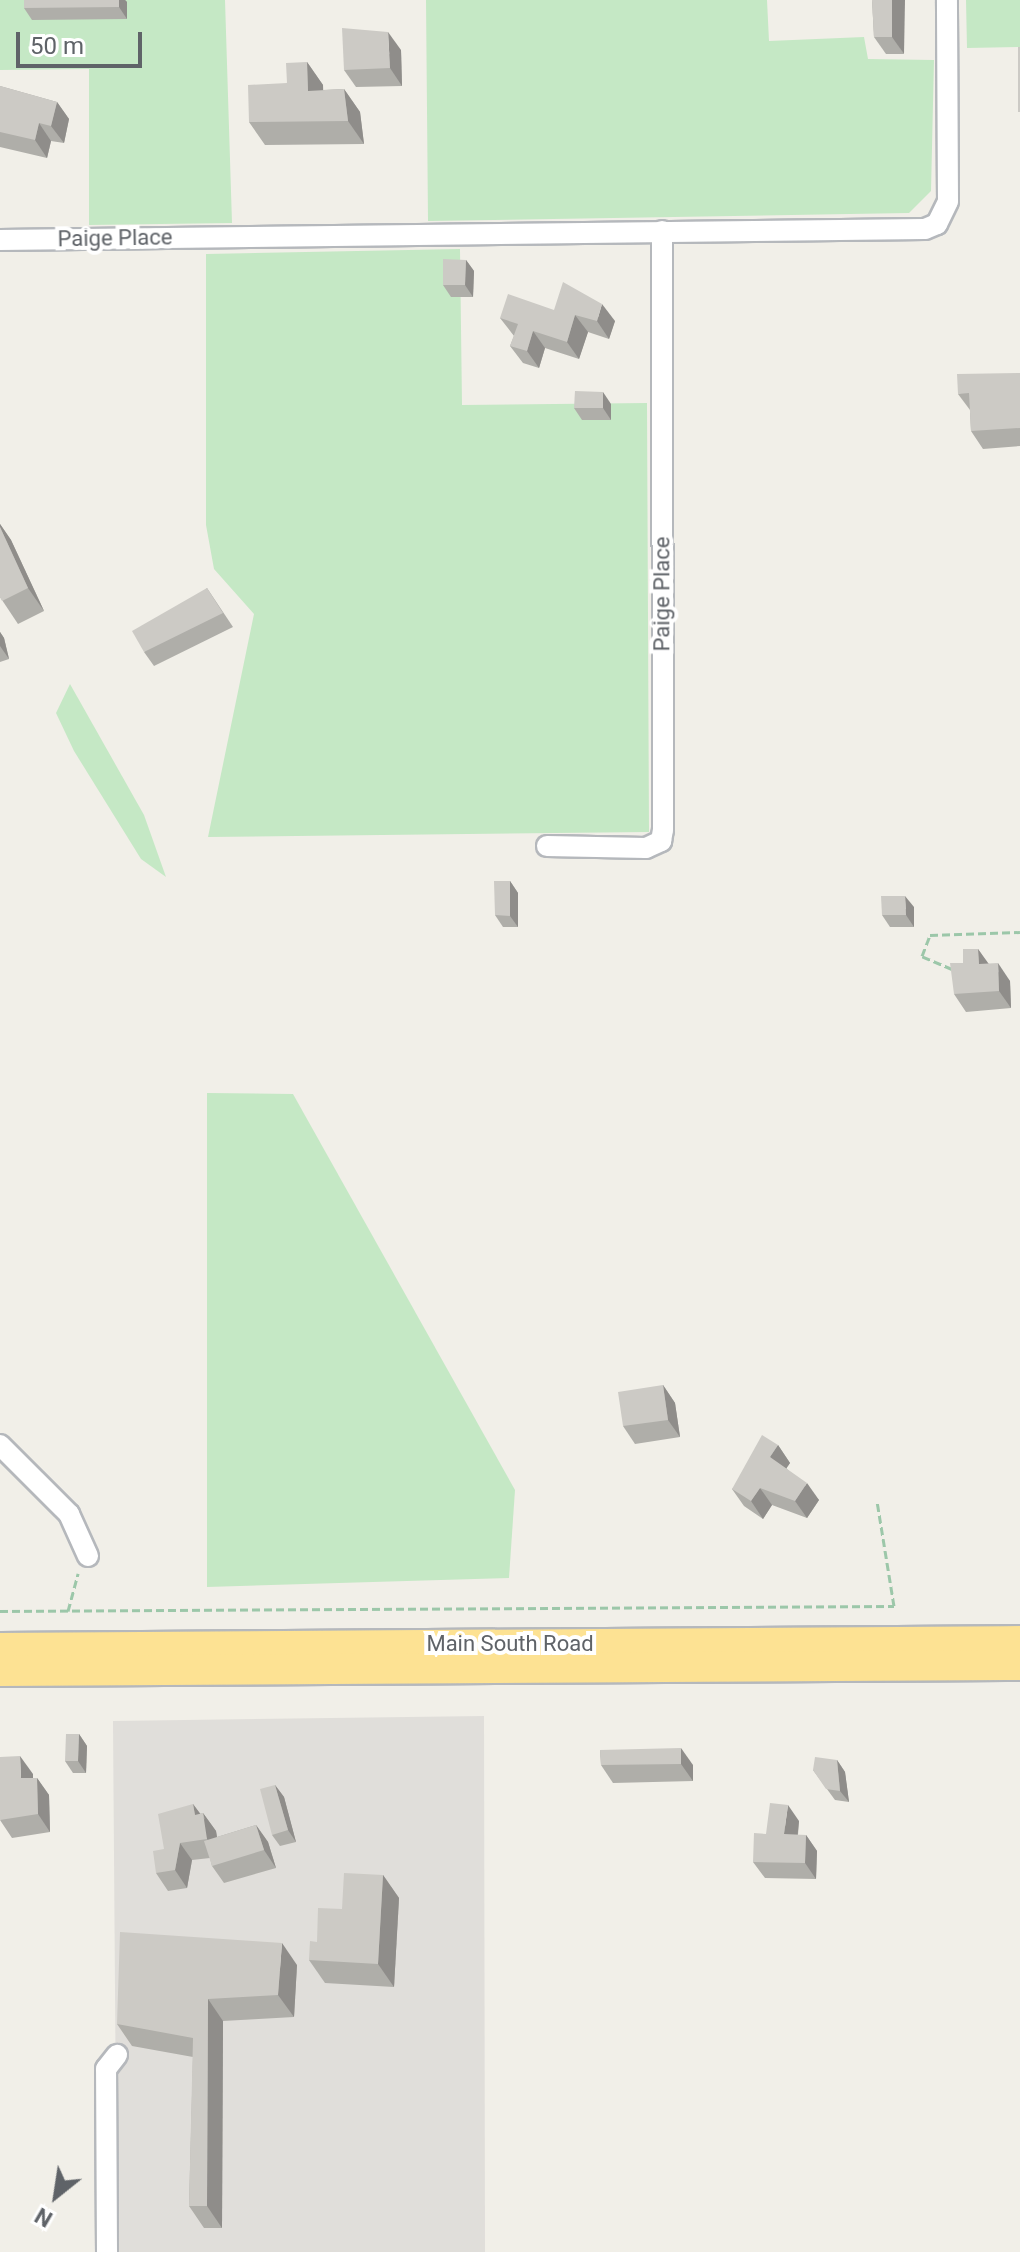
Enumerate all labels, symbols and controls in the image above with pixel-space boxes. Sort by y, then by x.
scale bar [20,16,146,66]
text: 50 m [30,32,84,60]
street label: Paige Place [57,224,173,252]
street label: Paige Place [649,537,675,651]
street label: Main South Road [426,1631,594,1657]
north arrow [16,2156,96,2236]
text: N [31,2203,57,2232]

